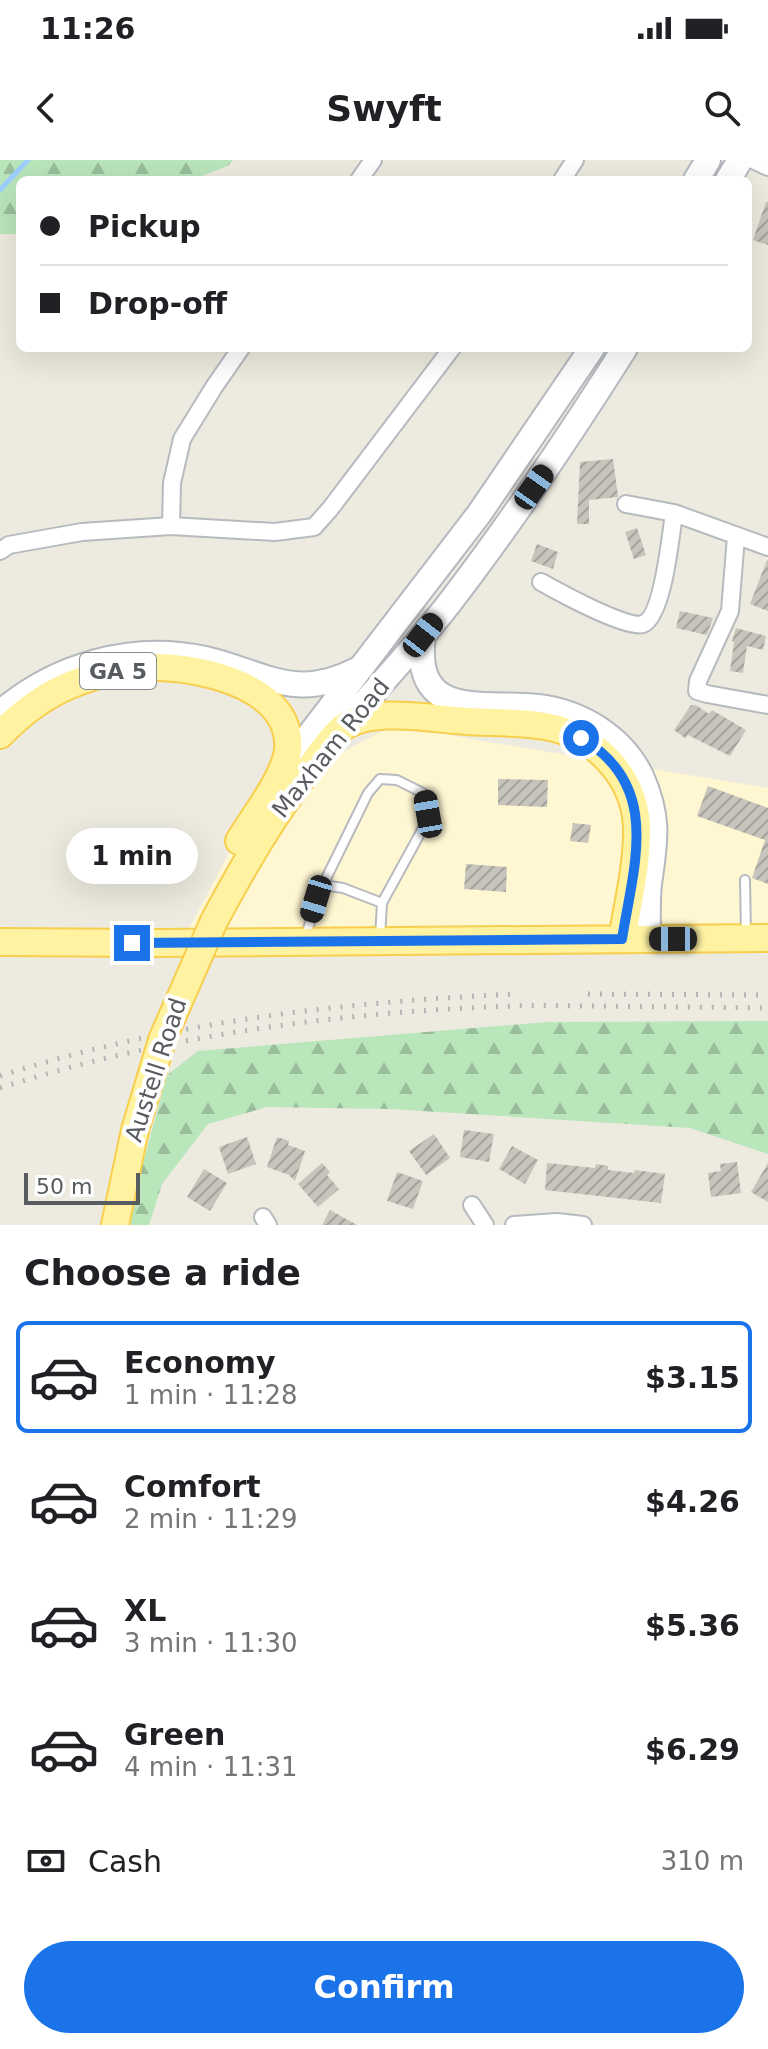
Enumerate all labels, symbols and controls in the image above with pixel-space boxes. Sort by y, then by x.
text: 11:26 [40,11,136,46]
icon: back [24,86,68,130]
icon: search [700,86,744,130]
text: Swyft [326,88,442,129]
text: Pickup [88,209,201,244]
text: Drop-off [88,286,227,321]
car [510,460,558,514]
car [399,609,447,661]
road number: GA 5 [80,653,156,689]
street label: Maxham Road [266,673,396,823]
route start [563,720,599,756]
car [412,788,444,840]
callout: 1 min [66,827,198,883]
text: 1 min [91,841,173,871]
car [298,873,334,925]
route end [114,925,150,961]
car [649,927,697,951]
street label: Austell Road [120,995,192,1145]
scale bar [24,1169,140,1205]
text: 50 m [36,1174,92,1199]
text: Choose a ride [24,1252,301,1293]
icon: car [28,1341,100,1413]
text: Economy [124,1345,276,1380]
text: $3.15 [645,1360,740,1395]
text: 1 min · 11:28 [124,1380,298,1410]
icon: car [28,1465,100,1537]
text: Comfort [124,1469,261,1504]
text: $4.26 [645,1484,740,1519]
text: 2 min · 11:29 [124,1504,298,1534]
icon: car [28,1589,100,1661]
text: XL [124,1593,166,1628]
text: $5.36 [645,1608,740,1643]
text: 3 min · 11:30 [124,1628,298,1658]
icon: car [28,1713,100,1785]
text: Green [124,1717,225,1752]
text: $6.29 [645,1732,740,1767]
text: 4 min · 11:31 [124,1752,298,1782]
icon: cash [24,1839,68,1883]
text: Cash [88,1844,162,1879]
text: 310 m [661,1846,744,1876]
button: Confirm [24,1941,744,2033]

